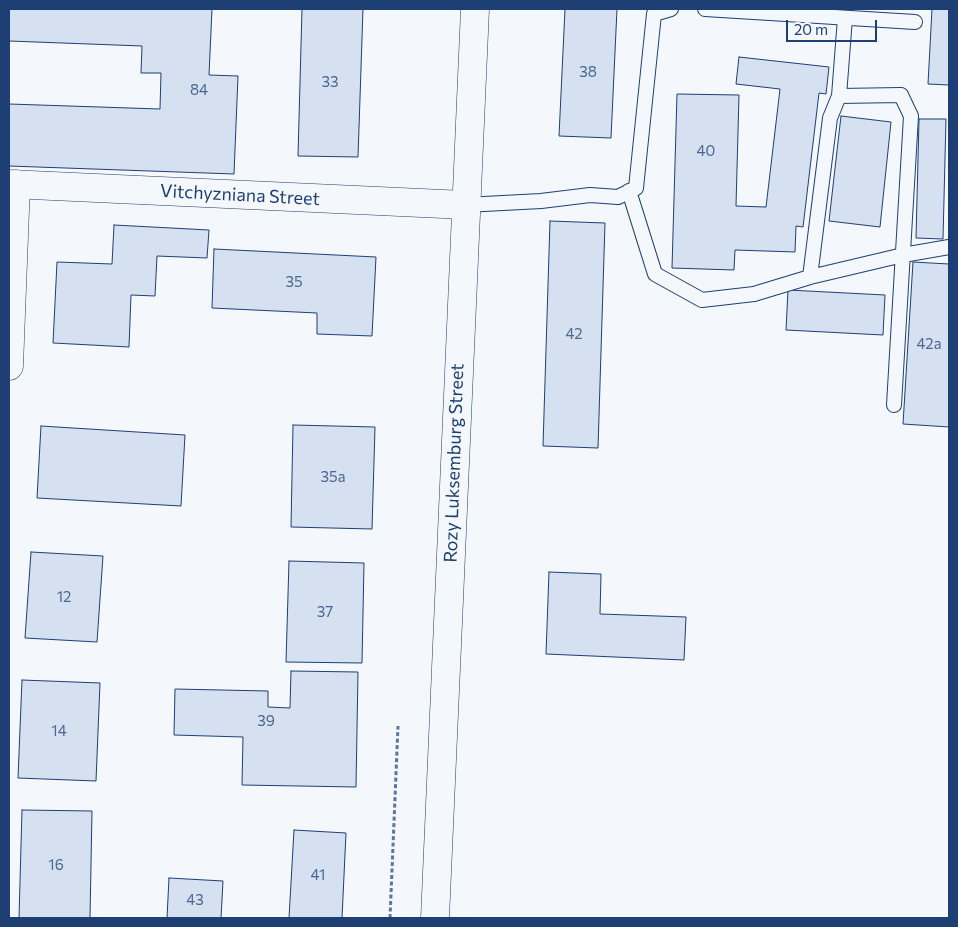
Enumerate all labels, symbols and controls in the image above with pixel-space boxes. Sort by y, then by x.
scale bar [788,10,879,42]
text: 20 m [794,20,828,38]
house number: 38 [579,63,597,81]
house number: 33 [321,73,339,91]
house number: 84 [190,81,208,99]
house number: 40 [697,142,715,160]
street label: Vitchyzniana Street [160,180,320,210]
house number: 35 [285,273,303,291]
house number: 42 [565,325,583,343]
house number: 42а [917,335,941,353]
street label: Rozy Luksemburg Street [440,363,468,563]
house number: 35а [321,468,345,486]
house number: 12 [57,588,71,606]
house number: 37 [317,603,333,621]
house number: 39 [257,712,275,730]
house number: 14 [51,722,67,740]
house number: 16 [48,856,64,874]
house number: 41 [311,866,325,884]
house number: 43 [186,891,204,909]

